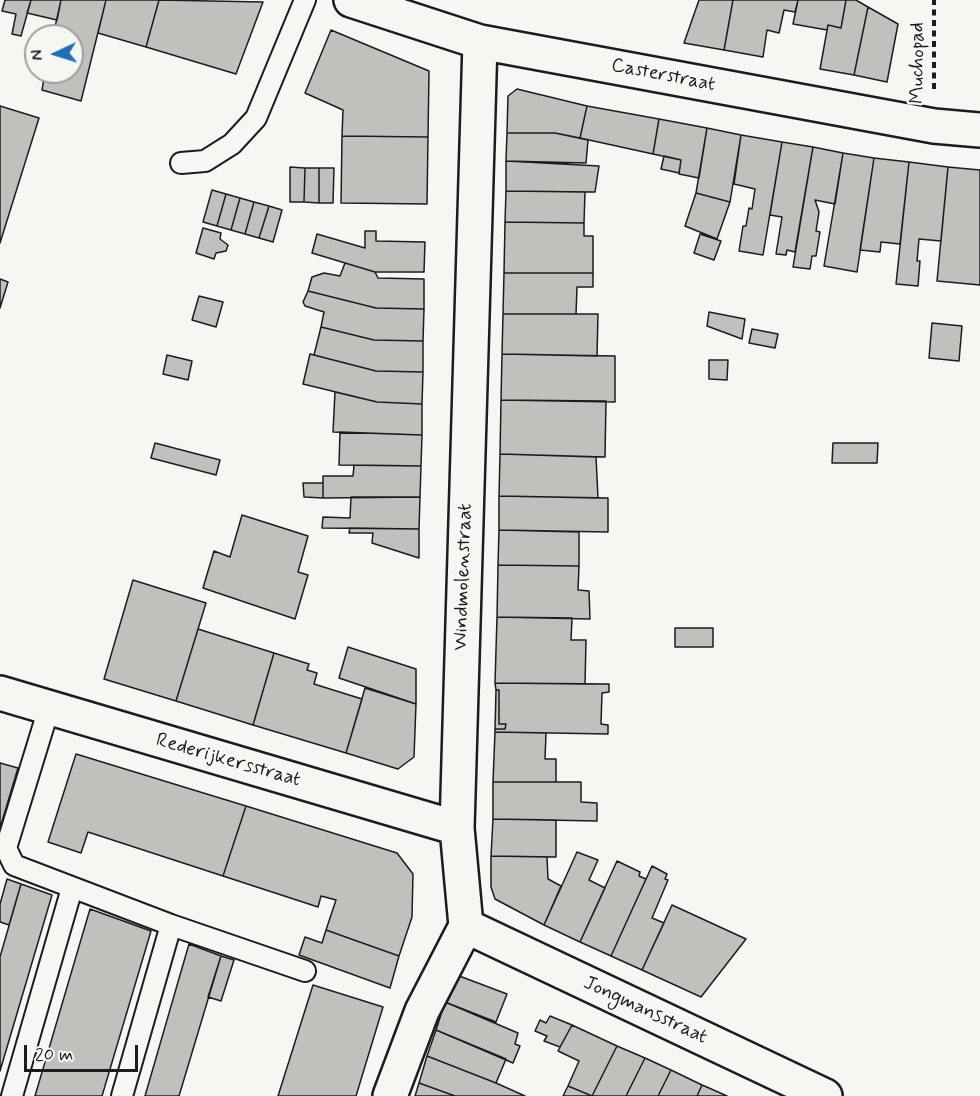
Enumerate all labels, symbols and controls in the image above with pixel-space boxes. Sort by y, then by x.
street label: Muchopad [907,22,931,104]
north arrow [24,24,84,84]
text: N [27,49,48,61]
street label: Casterstraat [609,54,717,98]
street label: Windmolenstraat [449,503,479,651]
street label: Rederijkersstraat [153,729,303,793]
street label: Jongmansstraat [579,972,711,1050]
scale bar [27,1033,141,1071]
text: 20 m [35,1043,73,1067]

